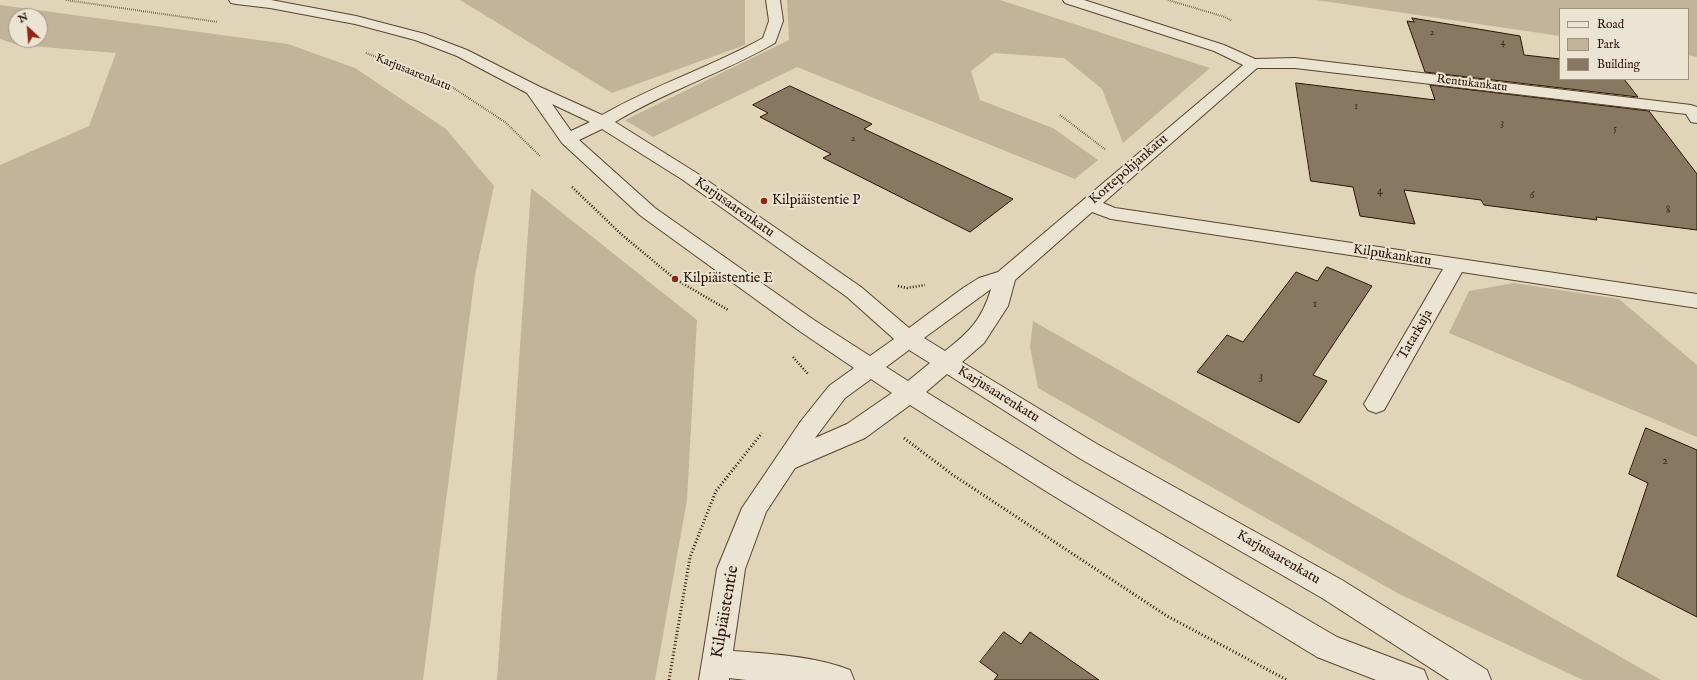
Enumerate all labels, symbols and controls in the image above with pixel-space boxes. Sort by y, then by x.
north arrow [8,8,48,48]
legend [1559,8,1689,80]
text: N [16,10,31,26]
text: Road [1597,17,1624,32]
house number: 2 [1430,27,1434,39]
house number: 4 [1501,37,1505,49]
text: Park [1597,37,1620,52]
street label: Karjusaarenkatu [373,51,453,95]
text: Building [1597,57,1640,72]
street label: Rentukankatu [1436,73,1508,95]
house number: 1 [1354,101,1358,113]
house number: 3 [1500,118,1504,130]
house number: 5 [1613,123,1617,135]
street label: Kortepohjankatu [1086,131,1172,209]
house number: 2 [851,133,855,145]
street label: Karjusaarenkatu [691,174,777,242]
house number: 4 [1377,185,1383,199]
house number: 6 [1529,189,1535,203]
place label: Kilpiäistentie P [772,193,860,209]
marker: Kilpiäistentie P [759,196,769,206]
house number: 8 [1666,204,1670,218]
street label: Kilpukankatu [1352,242,1432,270]
place label: Kilpiäistentie E [683,271,773,287]
marker: Kilpiäistentie E [670,274,680,284]
house number: 1 [1313,298,1317,312]
street label: Tatarkuja [1395,307,1437,363]
street label: Karjusaarenkatu [954,363,1042,427]
house number: 3 [1259,370,1263,384]
house number: 2 [1662,455,1668,469]
street label: Karjusaarenkatu [1233,527,1323,589]
street label: Kilpiäistentie [708,564,744,660]

